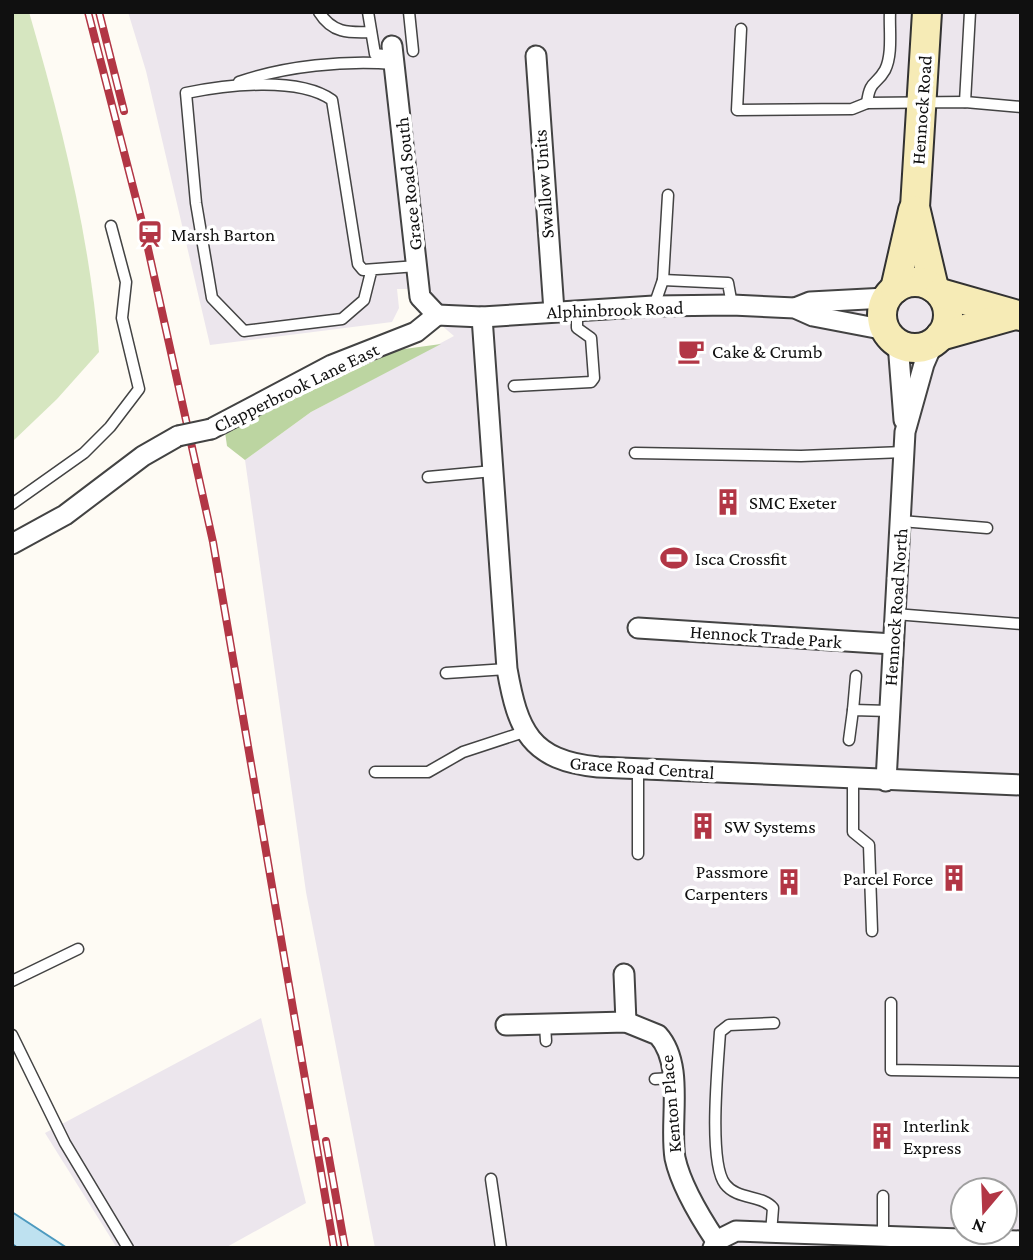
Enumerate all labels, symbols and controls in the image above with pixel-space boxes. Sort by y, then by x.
street label: Hennock Road [907,55,936,165]
street label: Grace Road South [391,116,426,252]
street label: Swallow Units [529,129,558,239]
station icon: Marsh Barton [135,219,165,249]
place label: Marsh Barton [171,224,275,245]
street label: Alphinbrook Road [546,297,684,322]
cafe icon: Cake & Crumb [676,336,706,366]
street label: Clapperbrook Lane East [210,338,383,437]
place label: Cake & Crumb [712,341,823,362]
building icon: SMC Exeter [713,487,743,517]
place label: SMC Exeter [749,492,837,513]
street label: Hennock Road North [880,527,911,687]
sports icon: Isca Crossfit [659,543,689,573]
place label: Isca Crossfit [695,548,788,569]
street label: Hennock Trade Park [689,621,844,652]
street label: Grace Road Central [569,752,715,783]
building icon: SW Systems [688,811,718,841]
place label: SW Systems [724,816,816,837]
place label: Passmore Carpenters [684,861,768,904]
building icon: Parcel Force [939,863,969,893]
building icon: Passmore Carpenters [774,867,804,897]
place label: Parcel Force [843,868,933,889]
street label: Kenton Place [656,1054,685,1154]
place label: Interlink Express [903,1115,970,1158]
building icon: Interlink Express [867,1121,897,1151]
north arrow [949,1176,1019,1246]
text: N [969,1215,988,1239]

